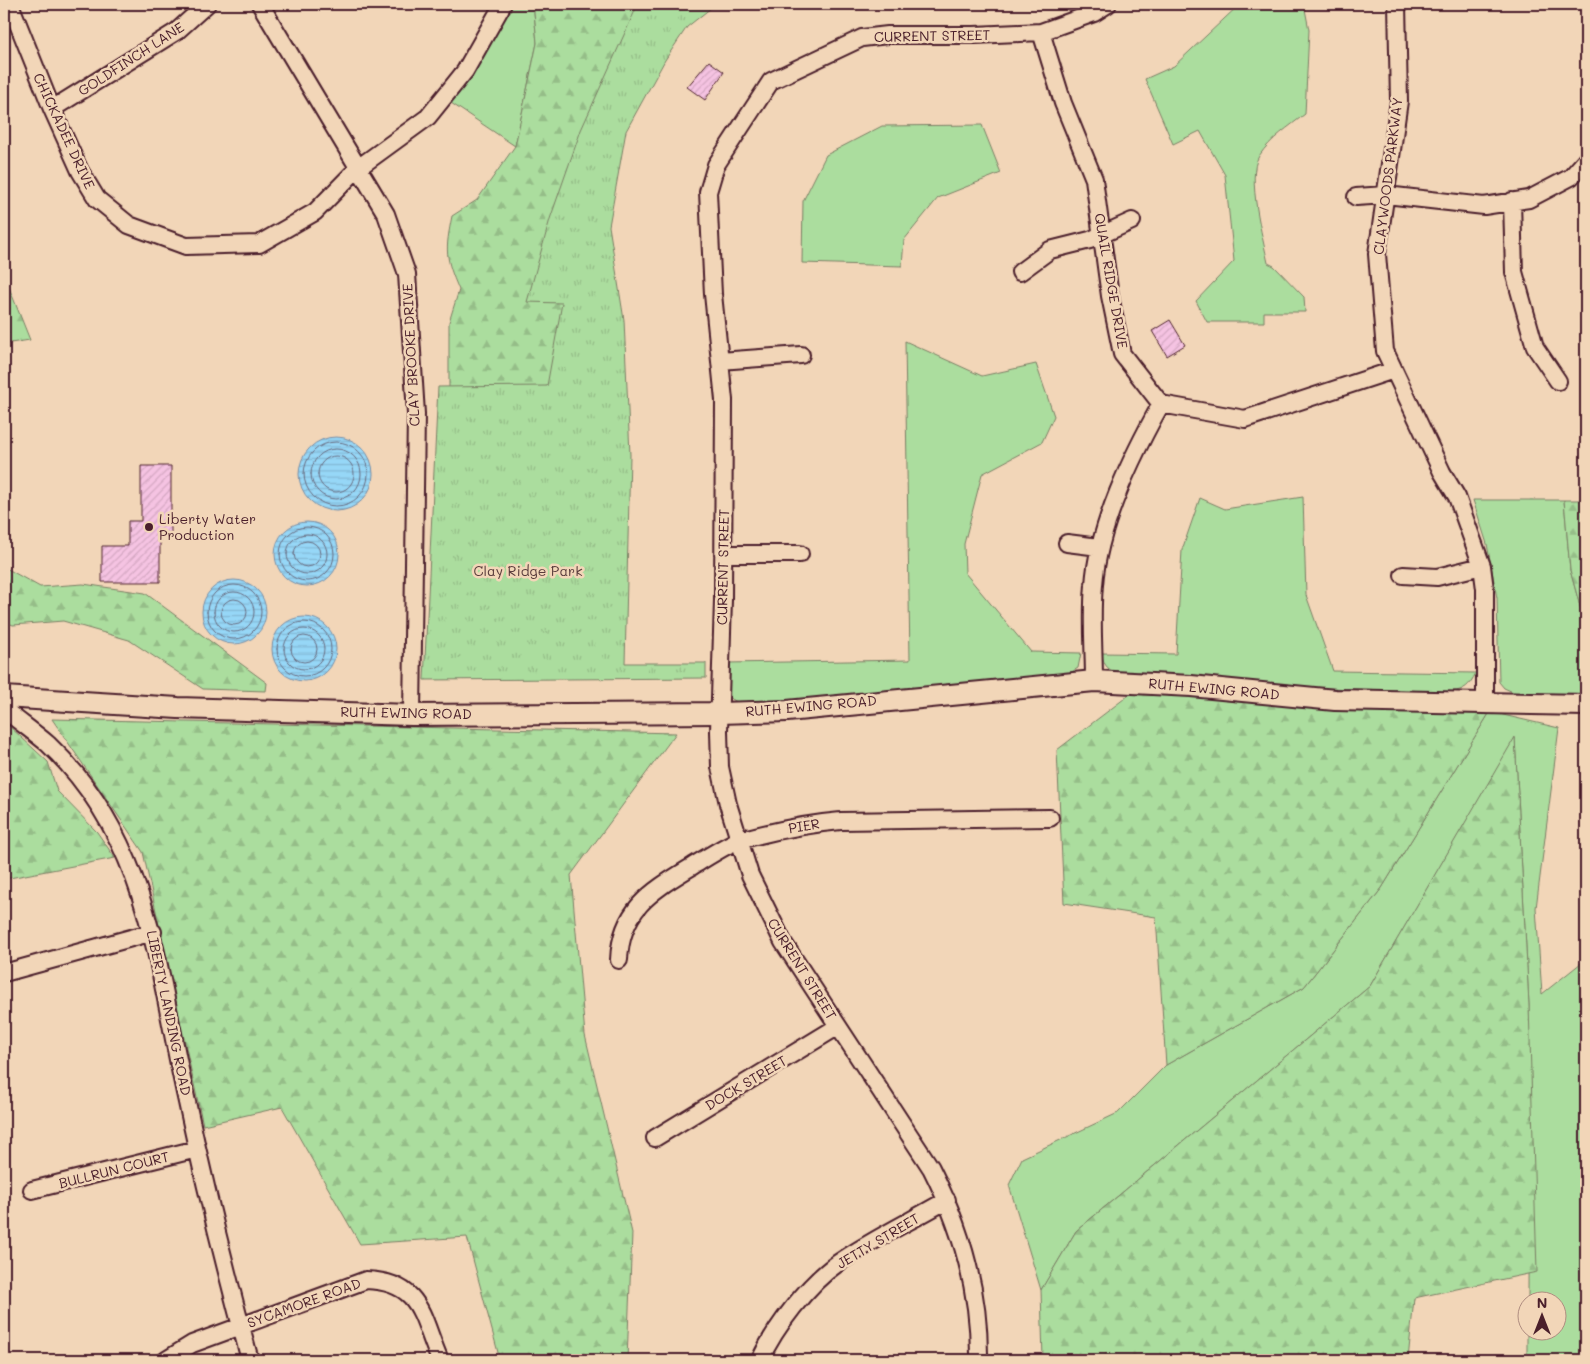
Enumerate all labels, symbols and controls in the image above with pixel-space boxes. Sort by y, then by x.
street label: GOLDFINCH LANE [74,17,187,100]
street label: CURRENT STREET [874,25,991,46]
street label: CHICKADEE DRIVE [29,70,100,192]
street label: CLAYWOODS PARKWAY [1368,96,1407,256]
street label: QUAIL RIDGE DRIVE [1090,212,1133,350]
street label: CLAY BROOKE DRIVE [397,283,424,427]
street label: CURRENT STREET [712,508,733,625]
place label: Liberty Water Production [159,509,256,544]
marker: Liberty Water Production [143,521,155,533]
park label: Clay Ridge Park [473,561,583,580]
street label: RUTH EWING ROAD [1148,673,1280,704]
street label: RUTH EWING ROAD [745,690,877,721]
street label: RUTH EWING ROAD [340,702,472,723]
street label: PIER [787,814,821,837]
street label: CURRENT STREET [764,914,841,1023]
street label: LIBERTY LANDING ROAD [143,929,196,1097]
street label: DOCK STREET [701,1051,790,1114]
street label: BULLRUN COURT [57,1147,171,1192]
street label: JETTY STREET [833,1208,923,1273]
street label: SYCAMORE ROAD [244,1273,363,1332]
north arrow [1518,1292,1568,1342]
text: N [1537,1293,1547,1312]

